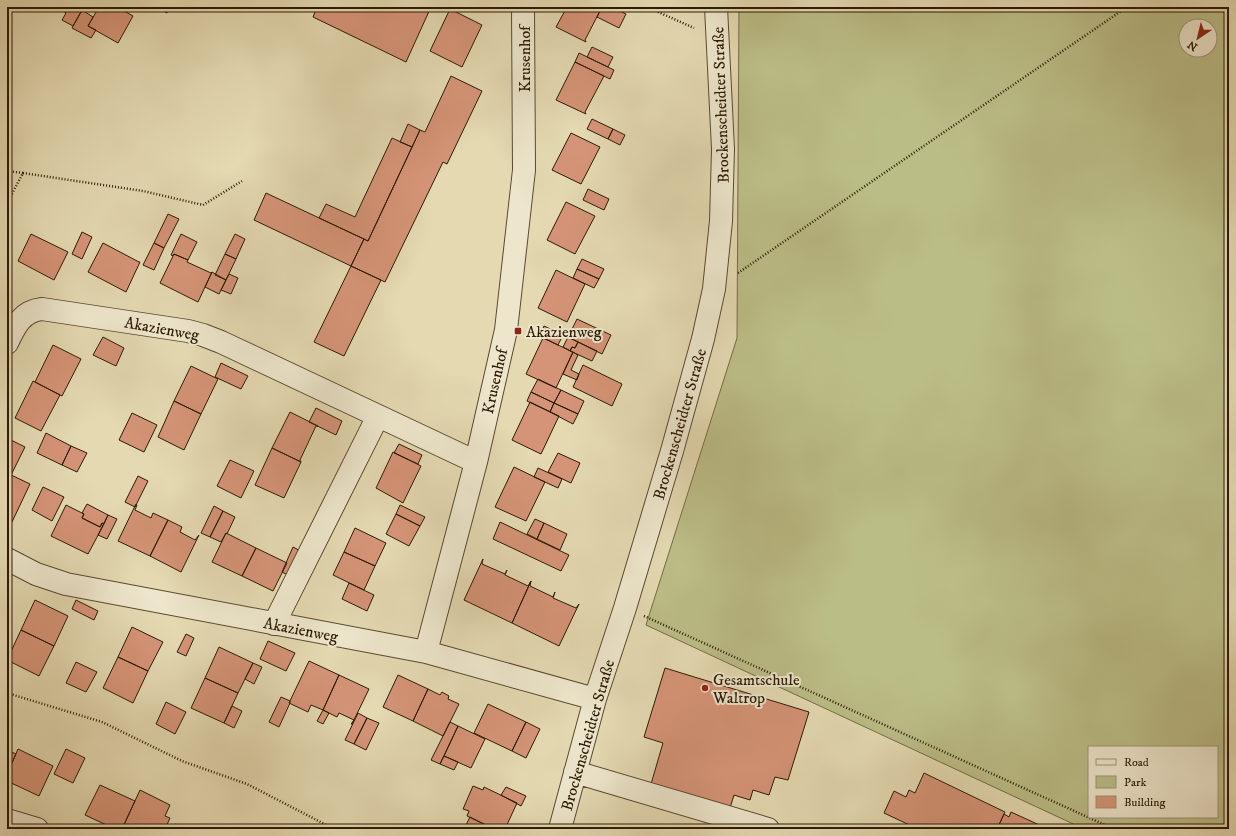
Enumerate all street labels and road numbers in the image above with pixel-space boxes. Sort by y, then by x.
street label: Krusenhof [515,23,535,92]
street label: Brockenscheidter Straße [708,26,734,183]
street label: Akazienweg [123,313,201,345]
street label: Krusenhof [478,344,513,416]
street label: Brockenscheidter Straße [649,346,711,502]
street label: Akazienweg [262,613,340,647]
street label: Brockenscheidter Straße [557,657,619,813]

